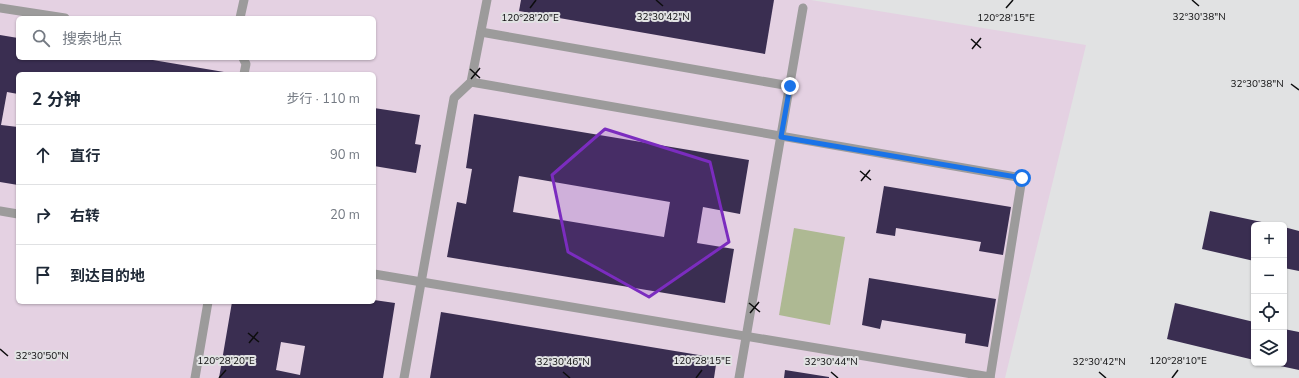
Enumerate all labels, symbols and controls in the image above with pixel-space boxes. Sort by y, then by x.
text: 32°30'42"N [636,10,690,24]
text: 32°30'38"N [1172,10,1226,24]
text: 120°28'20"E [501,11,559,25]
text: 120°28'15"E [977,11,1035,25]
search box [16,16,376,60]
icon: search [30,27,52,49]
text: 搜索地点 [62,29,122,49]
route end [781,77,799,95]
text: 32°30'38"N [1230,77,1284,91]
text: 2 分钟 [32,88,81,111]
text: 步行 · 110 m [286,90,360,108]
icon: ahead [32,144,54,166]
text: 直行 [70,146,100,166]
text: 90 m [330,146,360,164]
route start [1013,169,1031,187]
icon: right [32,204,54,226]
text: 右转 [70,206,100,226]
text: 20 m [330,206,360,224]
map controls [1251,222,1287,366]
button: + [1251,222,1287,258]
button: − [1251,258,1287,294]
icon: arrive [32,264,54,286]
text: 到达目的地 [70,266,145,286]
button: locate [1251,294,1287,330]
button: layers [1251,330,1287,366]
text: 32°30'50"N [15,349,69,363]
text: 120°28'20"E [197,354,255,368]
text: 120°28'15"E [673,354,731,368]
text: 120°28'10"E [1149,354,1207,368]
text: 32°30'46"N [536,355,590,369]
text: 32°30'44"N [804,355,858,369]
text: 32°30'42"N [1072,355,1126,369]

